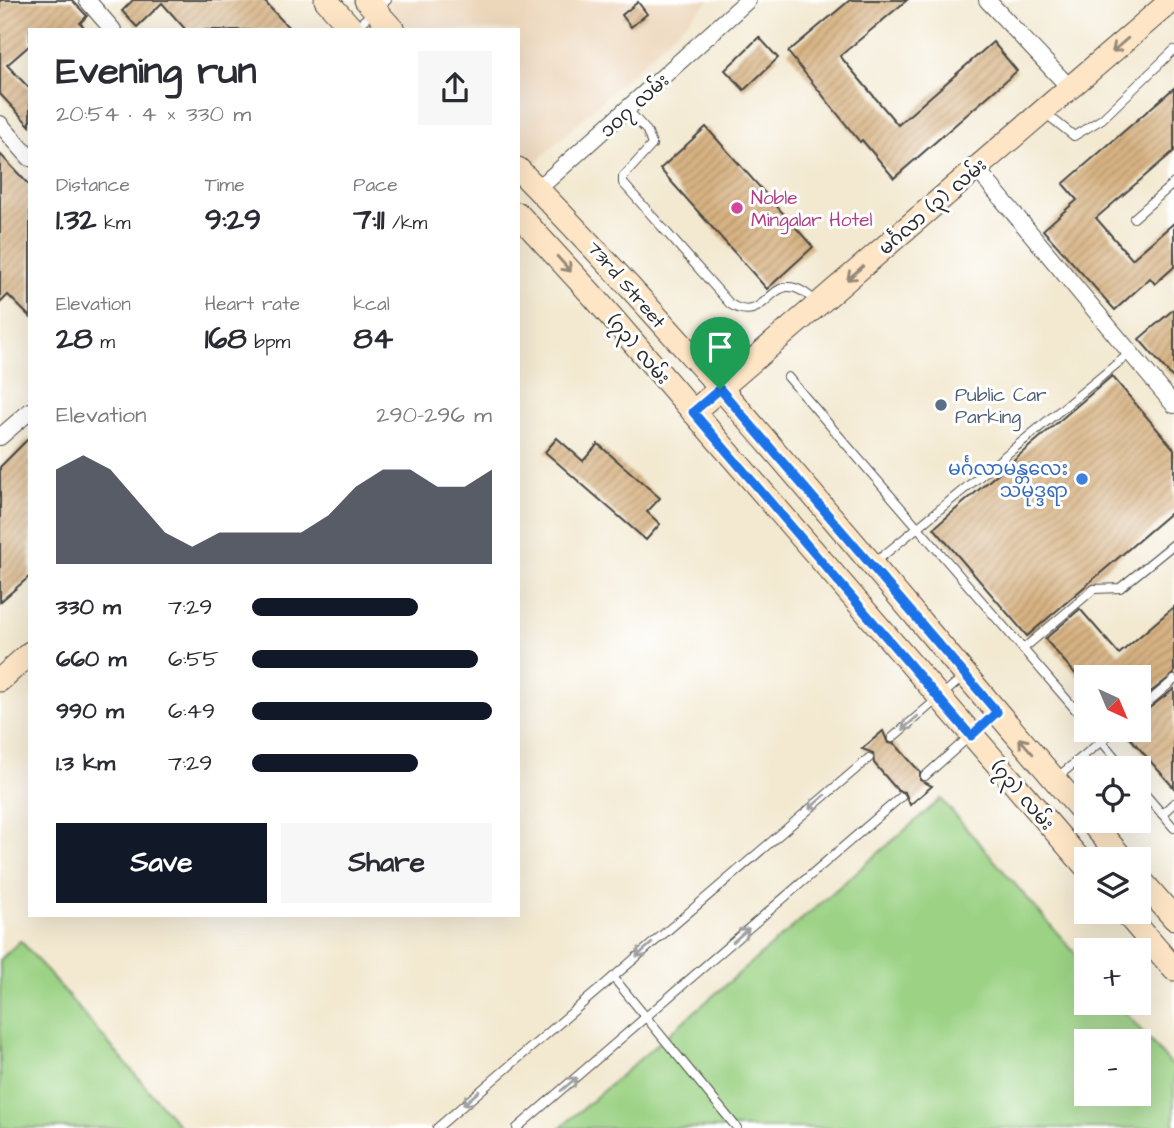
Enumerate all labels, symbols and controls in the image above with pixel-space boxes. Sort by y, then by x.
one-way arrow [1111,37,1129,53]
text: Evening run [56,46,257,98]
button: share [418,51,492,125]
street label: ၁၀၇ လမ်း [593,66,676,145]
text: 20:54 · 4 × 330 m [56,98,251,130]
street label: မင်္ဂလာ (၃) လမ်း [872,151,994,263]
text: Distance [56,172,130,199]
text: Time [205,172,244,199]
text: Pace [353,172,397,199]
place label: Noble Mingalar Hotel [751,185,872,235]
text: 1.32 [56,199,97,241]
text: 9:29 [205,199,261,241]
text: 7:11 [353,199,384,241]
marker: Noble Mingalar Hotel [729,200,745,216]
text: km [97,210,131,237]
text: /km [384,210,427,237]
street label: 73rd Street [580,235,672,335]
one-way arrow [556,255,573,272]
one-way arrow [846,265,864,281]
text: Elevation [56,291,131,318]
text: Heart rate [205,291,300,318]
text: kcal [353,291,390,318]
street label: (၇၃) လမ်း [599,308,677,391]
pin [690,317,750,389]
text: 28 [56,318,93,360]
text: 168 [205,318,247,360]
text: 84 [353,318,393,360]
icon: arrive [701,328,739,366]
text: m [93,329,115,356]
text: bpm [247,329,290,356]
place label: Public Car Parking [955,382,1047,432]
marker: Public Car Parking [933,397,949,413]
text: Elevation [56,399,147,431]
text: 290–296 m [376,399,492,431]
place label: မင်္ဂလာမန္တလေး သမုဒ္ဒရာ [948,455,1068,507]
marker: မင်္ဂလာမန္တလေး သမုဒ္ဒရာ [1074,471,1090,487]
text: 330 m [56,591,121,623]
text: 7:29 [168,591,212,623]
text: 660 m [56,643,126,675]
text: 6:55 [168,643,219,675]
north arrow [1074,665,1152,742]
map controls [1074,665,1151,1106]
text: 990 m [56,695,124,727]
text: 6:49 [168,695,215,727]
one-way arrow [901,715,919,731]
one-way arrow [1018,738,1034,756]
text: 1.3 km [56,747,115,779]
text: 7:29 [168,747,212,779]
street label: (၇၃) လမ်း [983,754,1061,837]
button: locate [1074,756,1151,833]
one-way arrow [808,795,826,810]
button: Save [56,823,267,903]
button: Share [281,823,492,903]
button: layers [1074,847,1151,924]
one-way arrow [732,927,750,943]
button: + [1074,938,1151,1015]
one-way arrow [635,942,653,958]
button: − [1074,1029,1151,1106]
one-way arrow [560,1076,578,1092]
one-way arrow [462,1090,480,1106]

